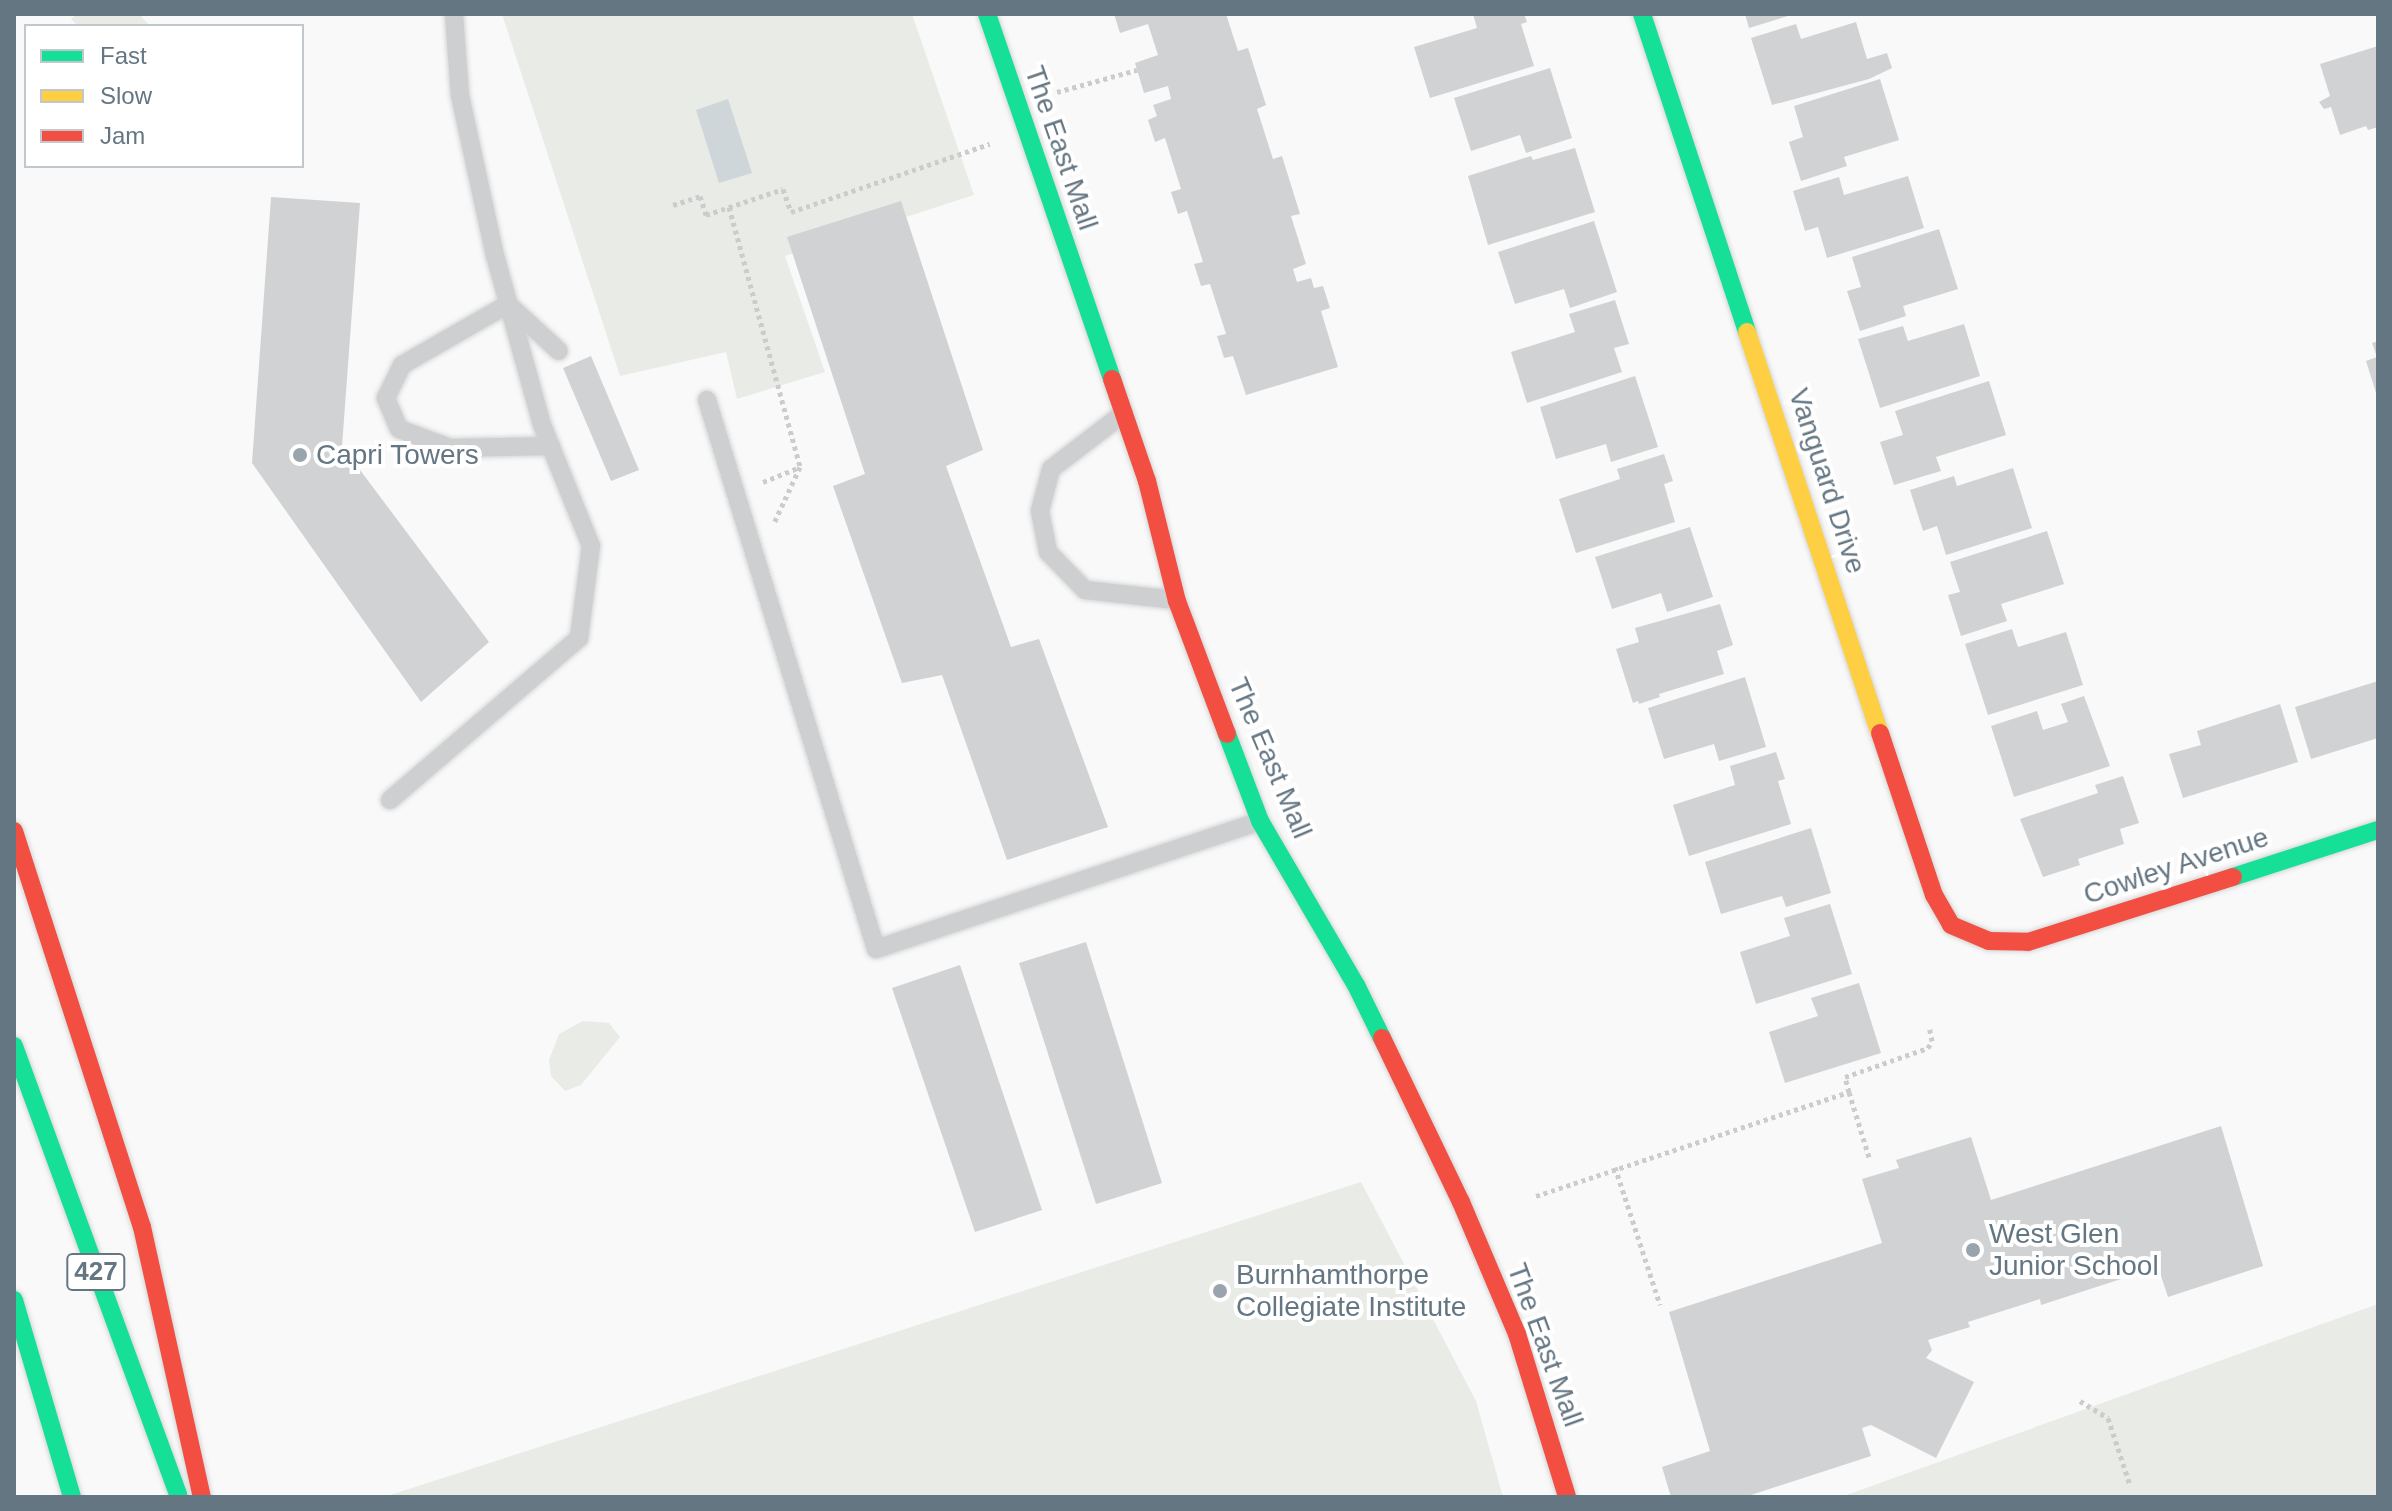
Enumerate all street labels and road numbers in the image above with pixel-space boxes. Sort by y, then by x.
street label: The East Mall [1017,62,1105,234]
street label: Vanguard Drive [1781,384,1873,578]
street label: The East Mall [1221,673,1319,843]
street label: Cowley Avenue [2079,820,2273,912]
road number: 427 [66,1250,126,1294]
street label: The East Mall [1500,1259,1590,1431]

